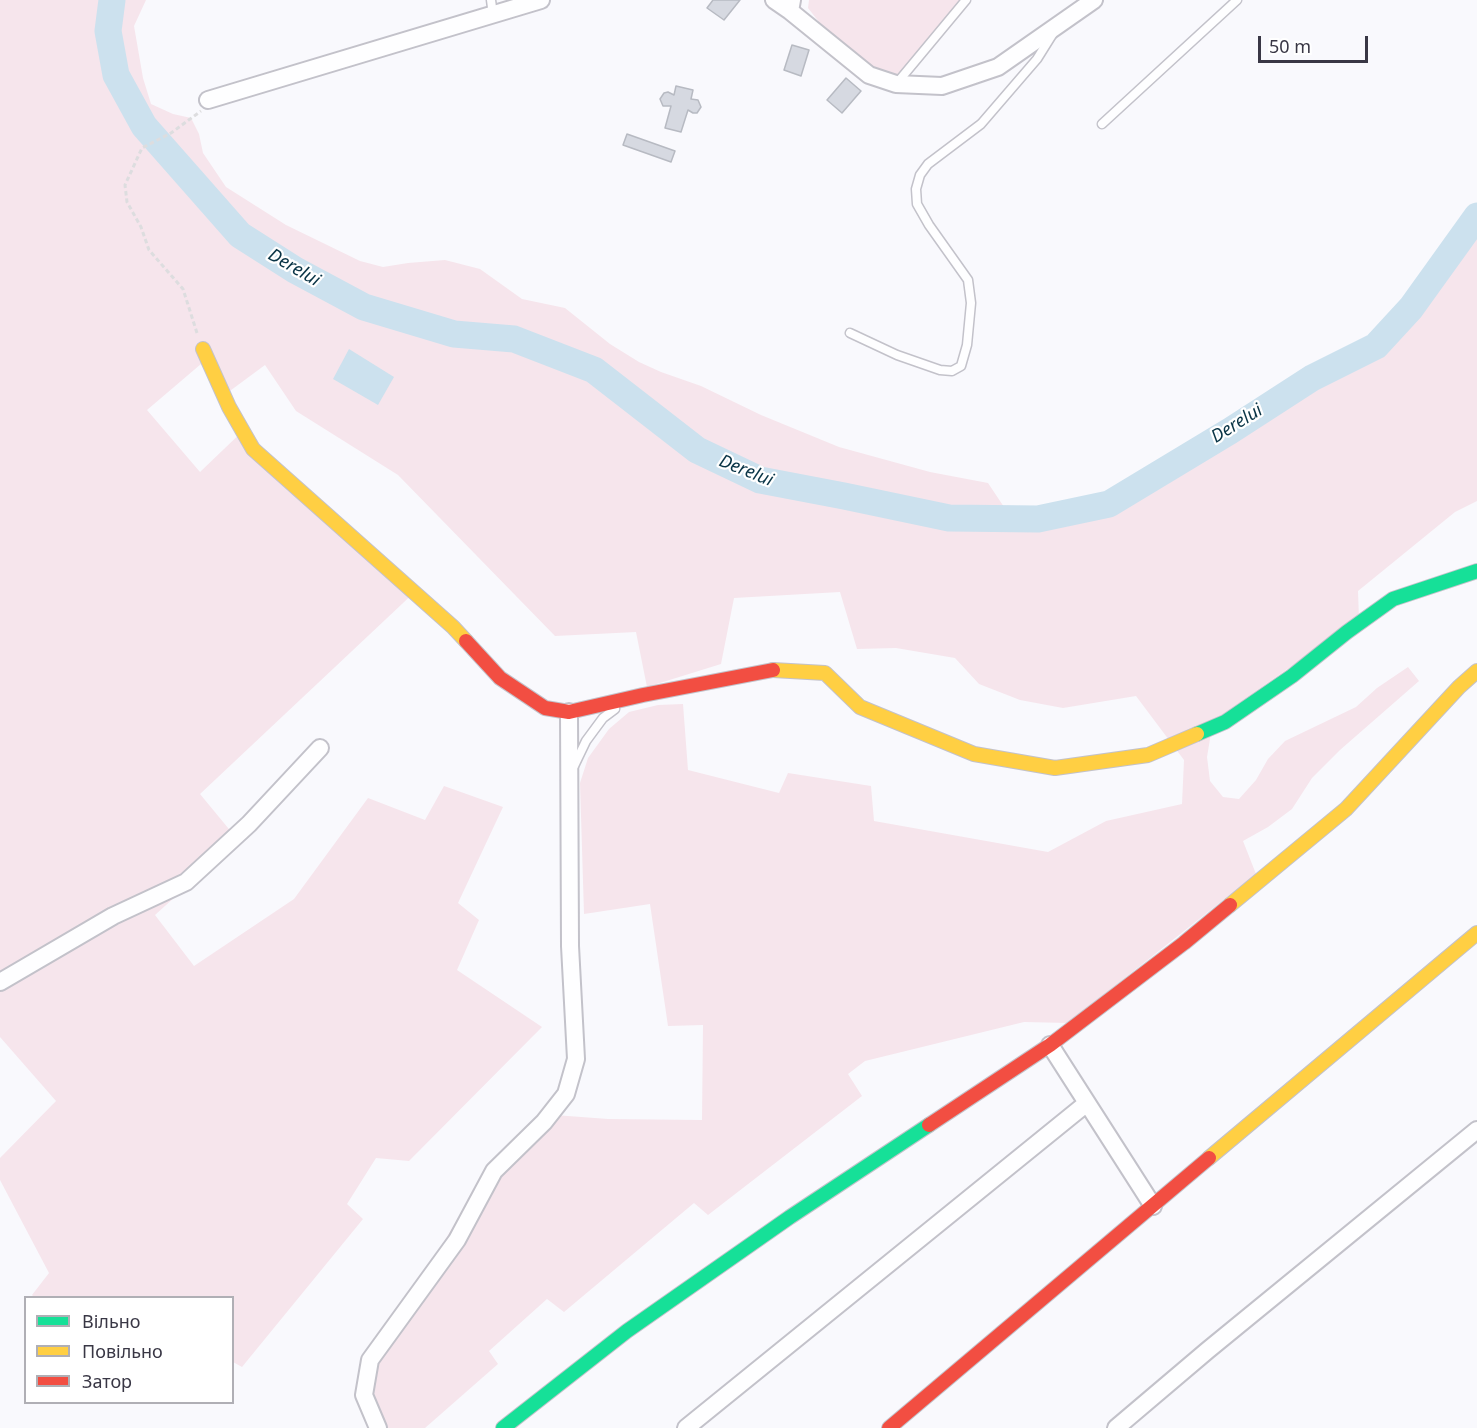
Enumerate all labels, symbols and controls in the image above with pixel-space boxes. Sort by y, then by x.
scale bar [1261,24,1370,62]
text: 50 m [1269,34,1311,58]
water label: Derelui [264,245,324,291]
water label: Derelui [1207,400,1267,448]
water label: Derelui [716,450,776,492]
legend [24,1296,234,1404]
text: Вільно [82,1309,140,1333]
text: Повільно [82,1339,163,1363]
text: Затор [82,1369,132,1393]

